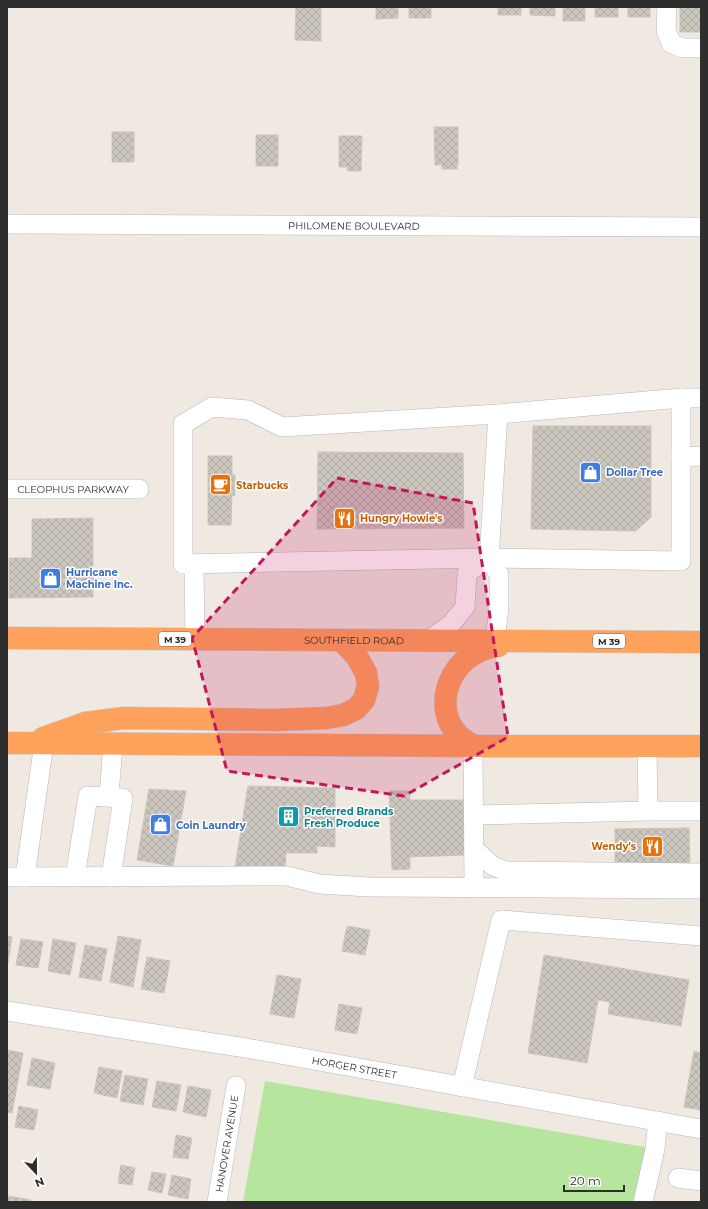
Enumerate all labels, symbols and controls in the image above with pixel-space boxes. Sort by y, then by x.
street label: PHILOMENE BOULEVARD [288,219,420,232]
shop icon: Dollar Tree [578,459,604,485]
place label: Dollar Tree [606,466,663,479]
cafe icon: Starbucks [208,472,234,498]
place label: Starbucks [236,479,289,492]
street label: CLEOPHUS PARKWAY [17,483,129,496]
restaurant icon: Hungry Howie's [331,505,357,531]
place label: Hungry Howie's [360,512,443,525]
shop icon: Hurricane Machine Inc. [38,565,64,591]
place label: Hurricane Machine Inc. [66,566,133,591]
road number: M 39 [159,632,191,646]
street label: SOUTHFIELD ROAD [304,633,404,647]
road number: M 39 [593,634,625,648]
building icon: Preferred Brands Fresh Produce [276,804,302,830]
place label: Preferred Brands Fresh Produce [304,805,394,830]
shop icon: Coin Laundry [148,812,174,838]
place label: Coin Laundry [176,819,247,832]
restaurant icon: Wendy's [639,833,665,859]
place label: Wendy's [591,840,637,853]
street label: HORGER STREET [311,1053,398,1081]
street label: HANOVER AVENUE [212,1094,241,1193]
north arrow [16,1153,56,1193]
scale bar [564,1167,624,1193]
text: 20 m [570,1173,601,1188]
text: N [33,1174,46,1190]

